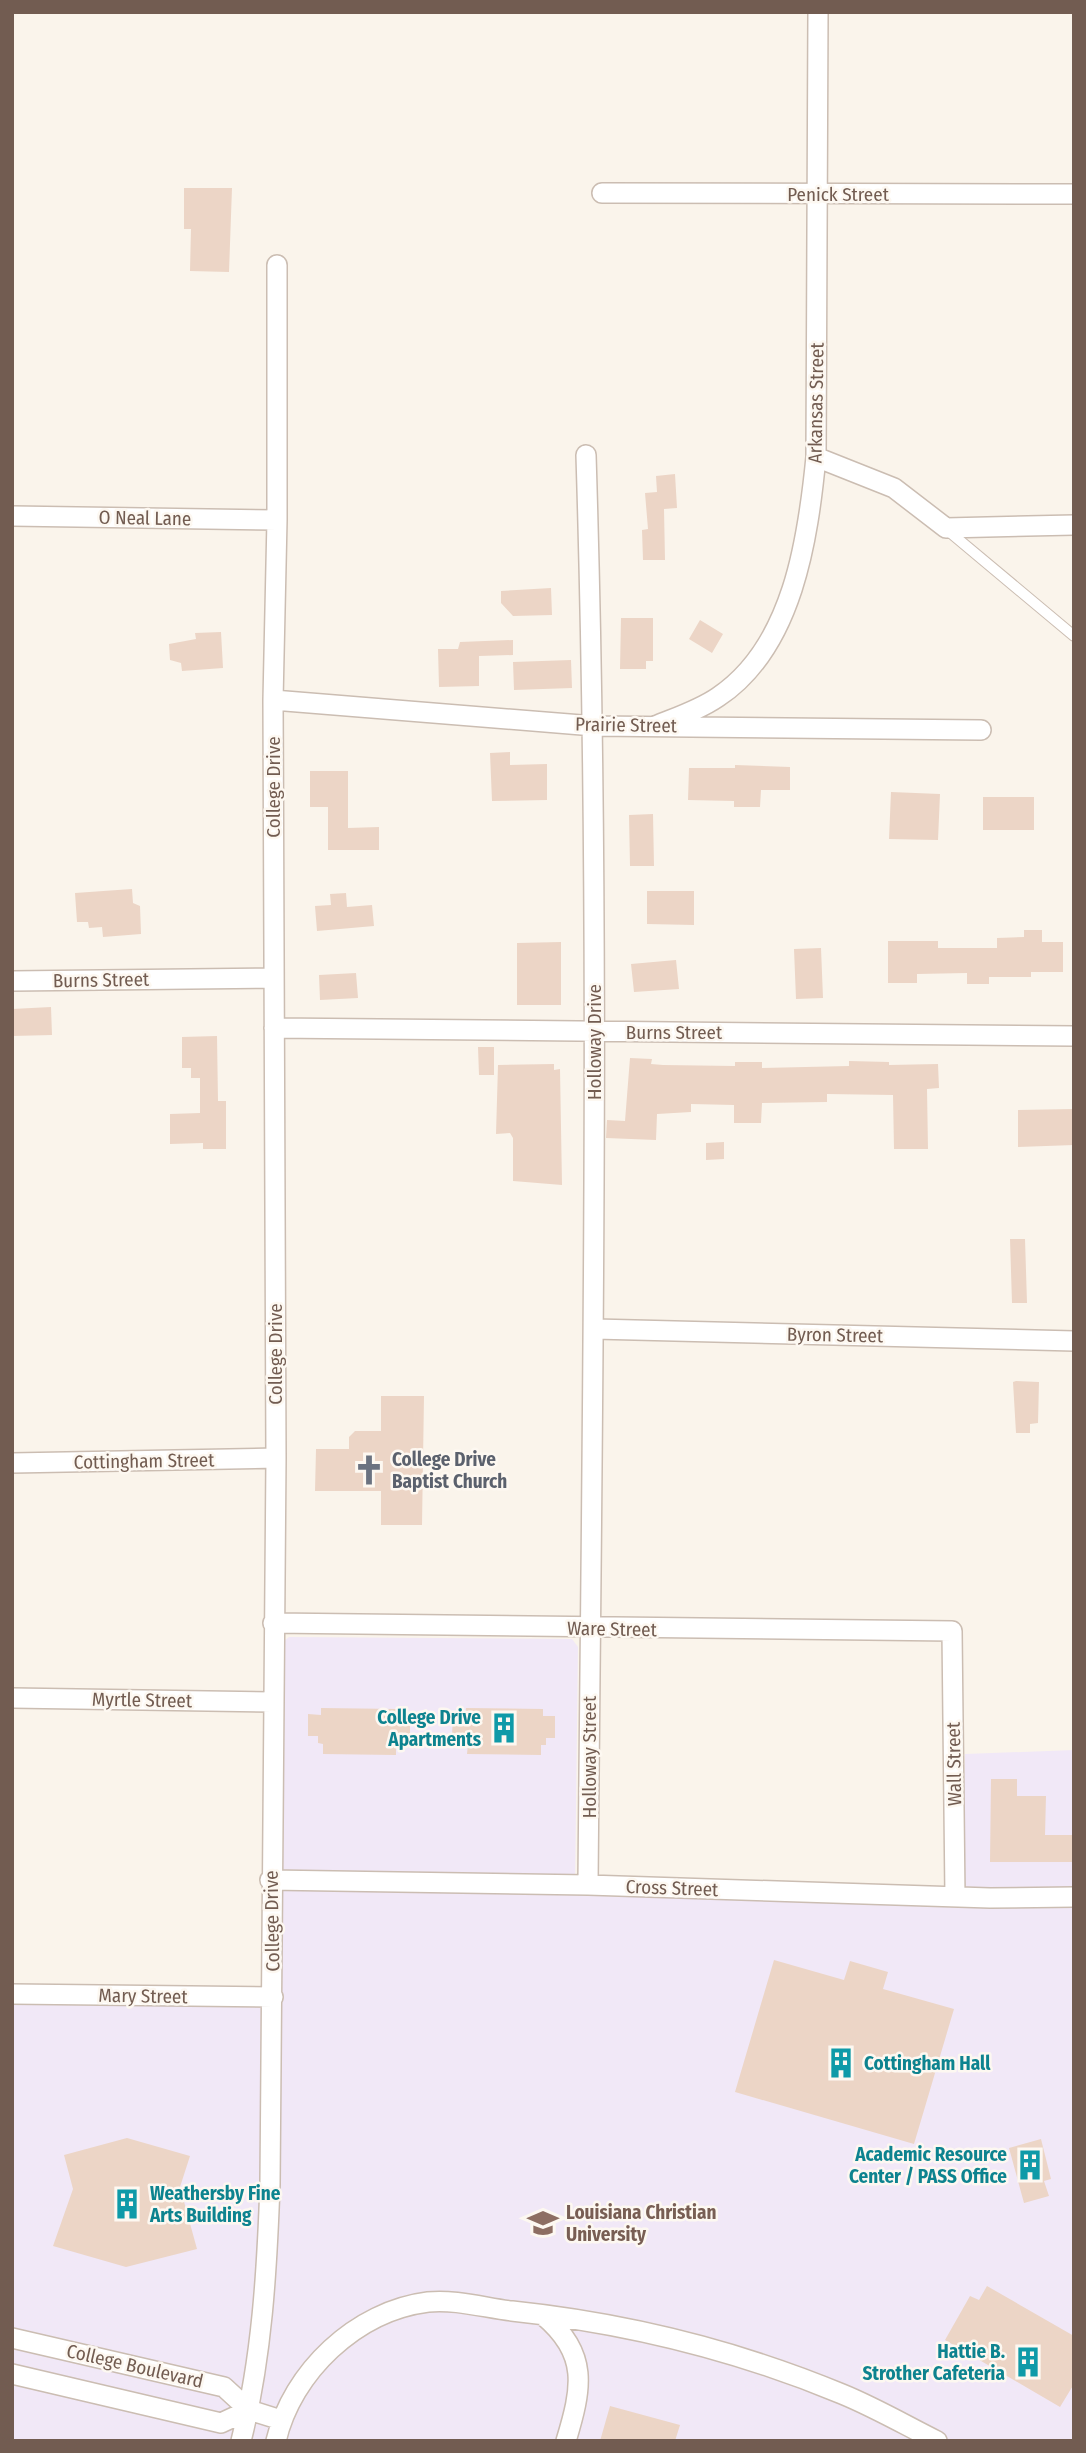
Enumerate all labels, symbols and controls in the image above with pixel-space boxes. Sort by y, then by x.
street label: Penick Street [787,183,890,206]
street label: Arkansas Street [803,342,829,464]
street label: O Neal Lane [98,506,192,530]
street label: Prairie Street [575,713,678,737]
street label: College Drive [262,736,285,838]
street label: Burns Street [53,968,150,992]
street label: Holloway Drive [583,984,606,1100]
street label: Burns Street [626,1021,723,1044]
street label: College Drive [264,1303,287,1405]
street label: Byron Street [787,1323,884,1347]
street label: Cottingham Street [74,1448,215,1474]
place label: College Drive Baptist Church [392,1448,507,1493]
church icon: College Drive Baptist Church [352,1453,386,1487]
street label: Ware Street [567,1617,658,1641]
street label: Myrtle Street [92,1688,193,1712]
street label: Holloway Street [578,1695,601,1818]
place label: College Drive Apartments [377,1706,482,1751]
building icon: College Drive Apartments [487,1711,521,1745]
street label: Wall Street [942,1721,966,1806]
street label: College Drive [260,1870,284,1972]
street label: Cross Street [625,1875,719,1901]
street label: Mary Street [98,1984,189,2008]
building icon: Cottingham Hall [824,2046,858,2080]
place label: Cottingham Hall [864,2052,991,2075]
place label: Academic Resource Center / PASS Office [849,2143,1007,2188]
building icon: Academic Resource Center / PASS Office [1013,2148,1047,2182]
place label: Weathersby Fine Arts Building [149,2182,281,2227]
building icon: Weathersby Fine Arts Building [110,2187,144,2221]
place label: Louisiana Christian University [566,2201,716,2246]
school or university icon: Louisiana Christian University [526,2206,560,2240]
street label: College Boulevard [64,2339,206,2393]
place label: Hattie B. Strother Cafeteria [862,2340,1005,2385]
building icon: Hattie B. Strother Cafeteria [1011,2345,1045,2379]

